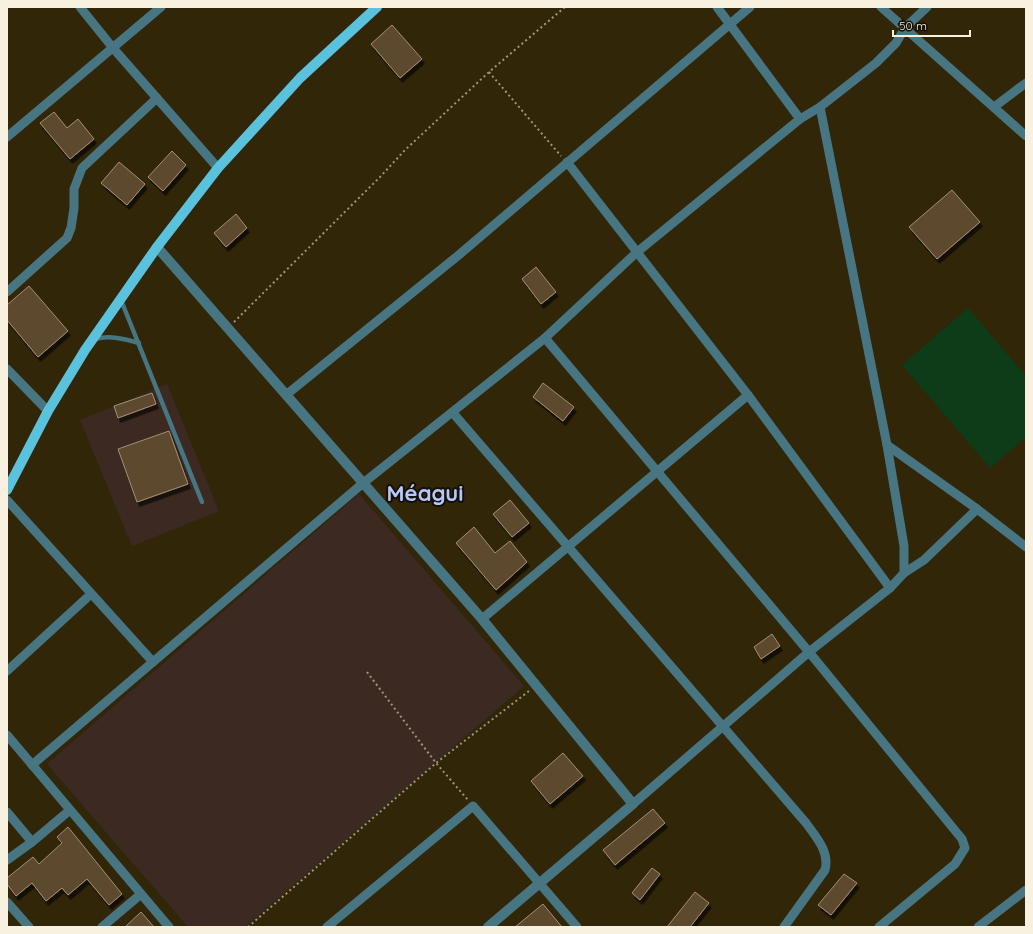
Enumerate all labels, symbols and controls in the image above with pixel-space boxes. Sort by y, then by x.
scale bar [893,12,970,38]
text: 50 m [899,18,927,33]
district label: Méagui [387,479,463,507]

